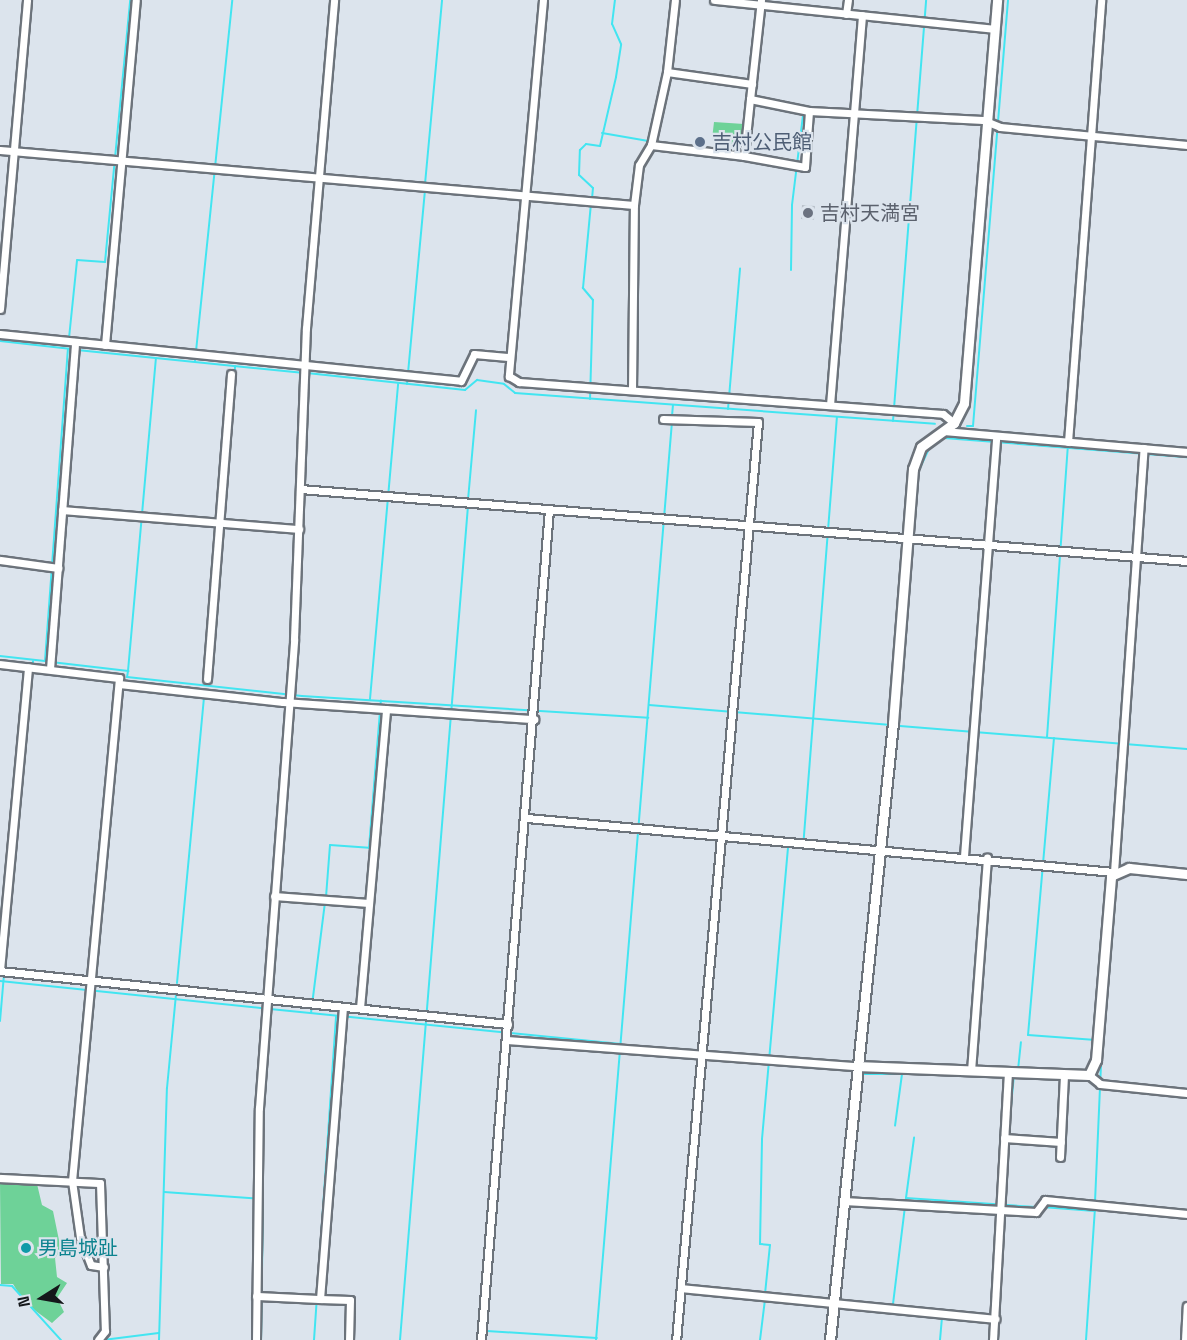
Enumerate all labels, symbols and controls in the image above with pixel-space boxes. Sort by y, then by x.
place label: 吉村公民館 [712,130,812,154]
marker: 吉村公民館 [693,135,707,149]
place label: 吉村天満宮 [820,201,920,225]
marker: 吉村天満宮 [801,206,815,220]
place label: 男島城趾 [38,1236,118,1260]
marker: 男島城趾 [19,1241,33,1255]
north arrow [12,1268,72,1328]
text: N [13,1294,35,1309]

